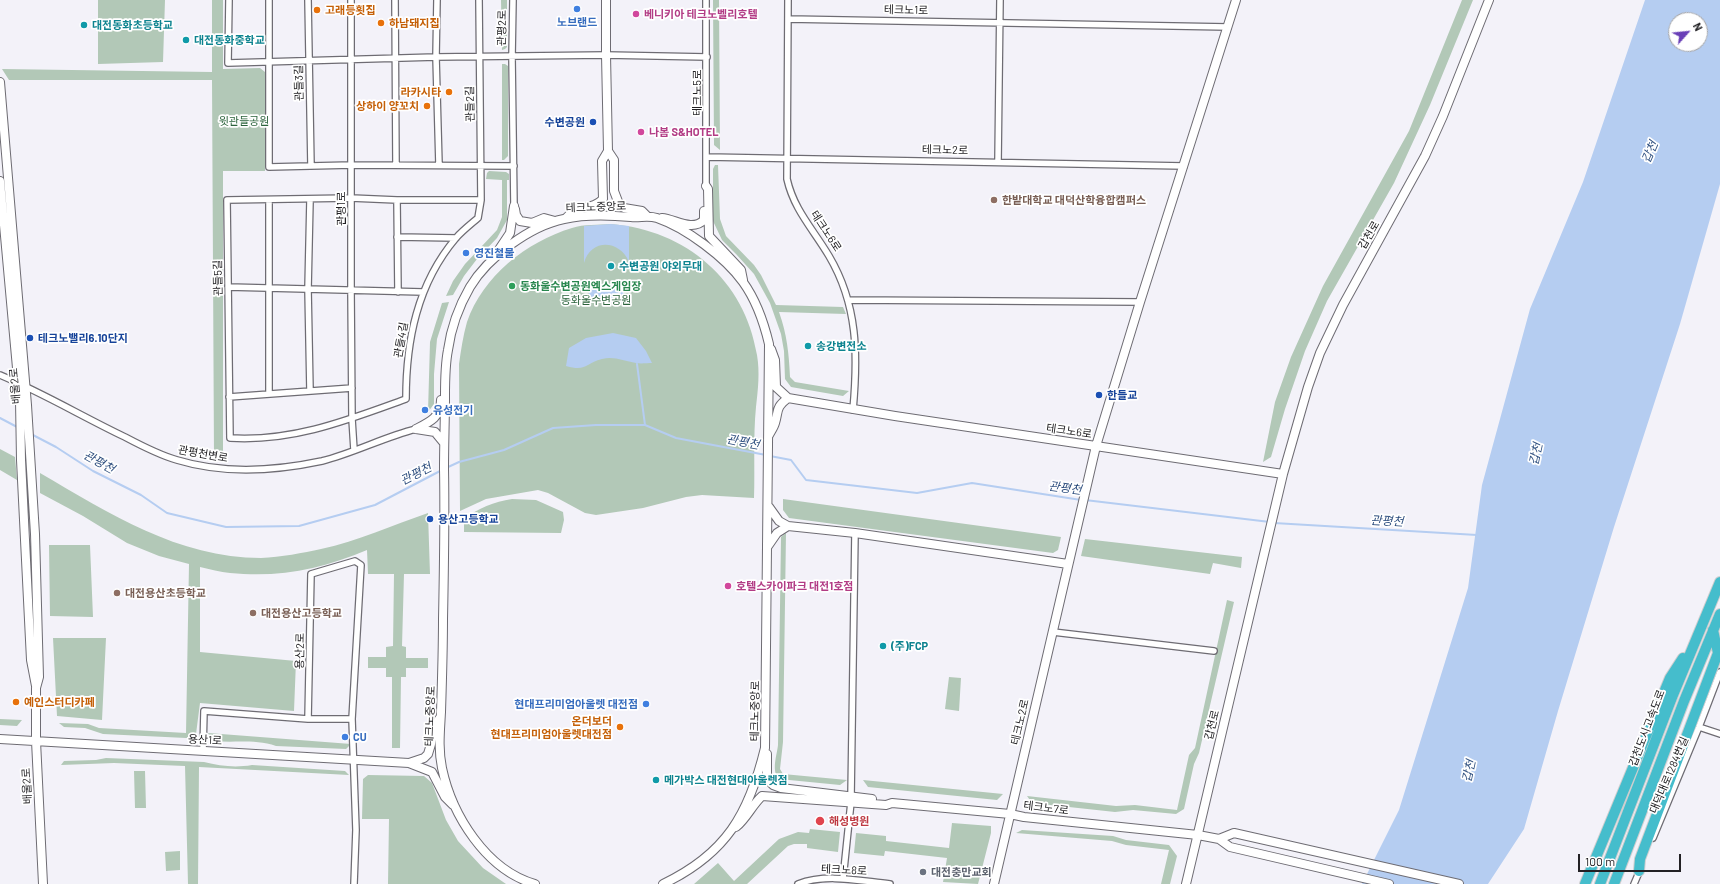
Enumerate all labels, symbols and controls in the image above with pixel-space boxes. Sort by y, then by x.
place label: 고래등횟집 [325,3,376,17]
street label: 테크노1로 [884,3,928,17]
marker: 노브랜드 [572,4,582,14]
marker: 고래등횟집 [312,5,322,15]
place label: 베니키아 테크노벨리호텔 [644,7,758,21]
marker: 베니키아 테크노벨리호텔 [631,9,641,19]
street label: 관평2로 [495,10,509,46]
north arrow [1668,12,1708,52]
place label: 노브랜드 [557,15,597,29]
place label: 하남돼지집 [389,16,440,30]
place label: 대전동화초등학교 [92,18,173,32]
marker: 하남돼지집 [376,18,386,28]
marker: 대전동화초등학교 [79,20,89,30]
text: N [1691,21,1706,33]
place label: 대전동화중학교 [194,33,265,47]
marker: 대전동화중학교 [181,35,191,45]
street label: 관들3길 [292,65,306,101]
street label: 테크노5로 [690,70,704,116]
place label: 라카시타 [401,85,441,99]
street label: 관들2길 [463,86,477,122]
marker: 라카시타 [444,87,454,97]
place label: 상하이 양꼬치 [356,99,419,113]
marker: 상하이 양꼬치 [422,101,432,111]
park label: 윗관들공원 [219,114,269,128]
place label: 수변공원 [545,115,585,129]
marker: 수변공원 [588,117,598,127]
place label: 나봄 S&HOTEL [649,125,719,139]
marker: 나봄 S&HOTEL [636,127,646,137]
water label: 갑천 [1639,139,1661,165]
street label: 테크노2로 [922,143,968,157]
street label: 관평1로 [334,192,348,226]
place label: 한밭대학교 대덕산학융합캠퍼스 [1002,193,1146,207]
marker: 한밭대학교 대덕산학융합캠퍼스 [989,195,999,205]
street label: 테크노중앙로 [565,199,627,215]
street label: 테크노6로 [808,208,844,254]
street label: 갑천로 [1356,219,1382,251]
place label: 영진철물 [474,246,514,260]
marker: 영진철물 [461,248,471,258]
place label: 수변공원 야외무대 [619,259,702,273]
street label: 관들5길 [211,260,225,296]
marker: 수변공원 야외무대 [606,261,616,271]
place label: 동화울수변공원엑스게임장 [520,279,641,293]
marker: 동화울수변공원엑스게임장 [507,281,517,291]
park label: 동화울수변공원 [561,293,631,307]
street label: 관들4길 [391,321,411,359]
place label: 테크노밸리6.10단지 [38,331,128,345]
marker: 테크노밸리6.10단지 [25,333,35,343]
place label: 송강변전소 [816,339,867,353]
marker: 송강변전소 [803,341,813,351]
street label: 배울2로 [7,367,23,405]
place label: 한들교 [1107,388,1137,402]
marker: 한들교 [1094,390,1104,400]
place label: 유성전기 [433,403,473,417]
marker: 유성전기 [420,405,430,415]
street label: 테크노6로 [1045,421,1093,441]
water label: 관평천 [725,432,761,452]
water label: 갑천 [1527,442,1545,466]
street label: 관평천변로 [177,443,229,465]
water label: 관평천 [81,448,117,476]
water label: 관평천 [398,460,434,488]
water label: 관평천 [1048,479,1082,497]
place label: 용산고등학교 [438,512,499,526]
water label: 관평천 [1370,513,1404,529]
marker: 용산고등학교 [425,514,435,524]
place label: 호텔스카이파크 대전1호점 [736,579,853,593]
marker: 호텔스카이파크 대전1호점 [723,581,733,591]
place label: 대전용산초등학교 [125,586,206,600]
marker: 대전용산초등학교 [112,588,122,598]
place label: 대전용산고등학교 [261,606,342,620]
marker: 대전용산고등학교 [248,608,258,618]
street label: 용산2로 [293,633,307,669]
place label: (주)FCP [891,639,928,653]
marker: (주)FCP [878,641,888,651]
street label: 테크노중앙로 [748,681,762,741]
street label: 테크노중앙로 [422,685,438,747]
street label: 갑천도시고속도로 [1626,688,1668,768]
place label: 예인스터디카페 [24,695,95,709]
marker: 예인스터디카페 [11,697,21,707]
place label: 현대프리미엄아울렛 대전점 [514,697,638,711]
street label: 테크노2로 [1008,698,1032,746]
marker: 현대프리미엄아울렛 대전점 [641,699,651,709]
street label: 갑천로 [1202,709,1222,741]
place label: 온더보더 현대프리미엄아울렛대전점 [491,714,612,740]
marker: 온더보더 현대프리미엄아울렛대전점 [615,722,625,732]
place label: CU [353,730,367,744]
marker: CU [340,732,350,742]
street label: 용산1로 [188,733,222,747]
street label: 대덕대로1284번길 [1647,735,1691,815]
water label: 갑천 [1460,759,1478,783]
street label: 배울2로 [19,768,35,804]
place label: 메가박스 대전현대아울렛점 [664,773,788,787]
marker: 메가박스 대전현대아울렛점 [651,775,661,785]
street label: 테크노7로 [1023,799,1069,817]
place label: 해성병원 [829,814,869,828]
marker: 해성병원 [814,815,826,827]
scale bar [1580,846,1683,872]
text: 100 m [1585,854,1615,868]
street label: 테크노8로 [821,862,867,878]
place label: 대전충만교회 [931,865,992,879]
marker: 대전충만교회 [918,867,928,877]

